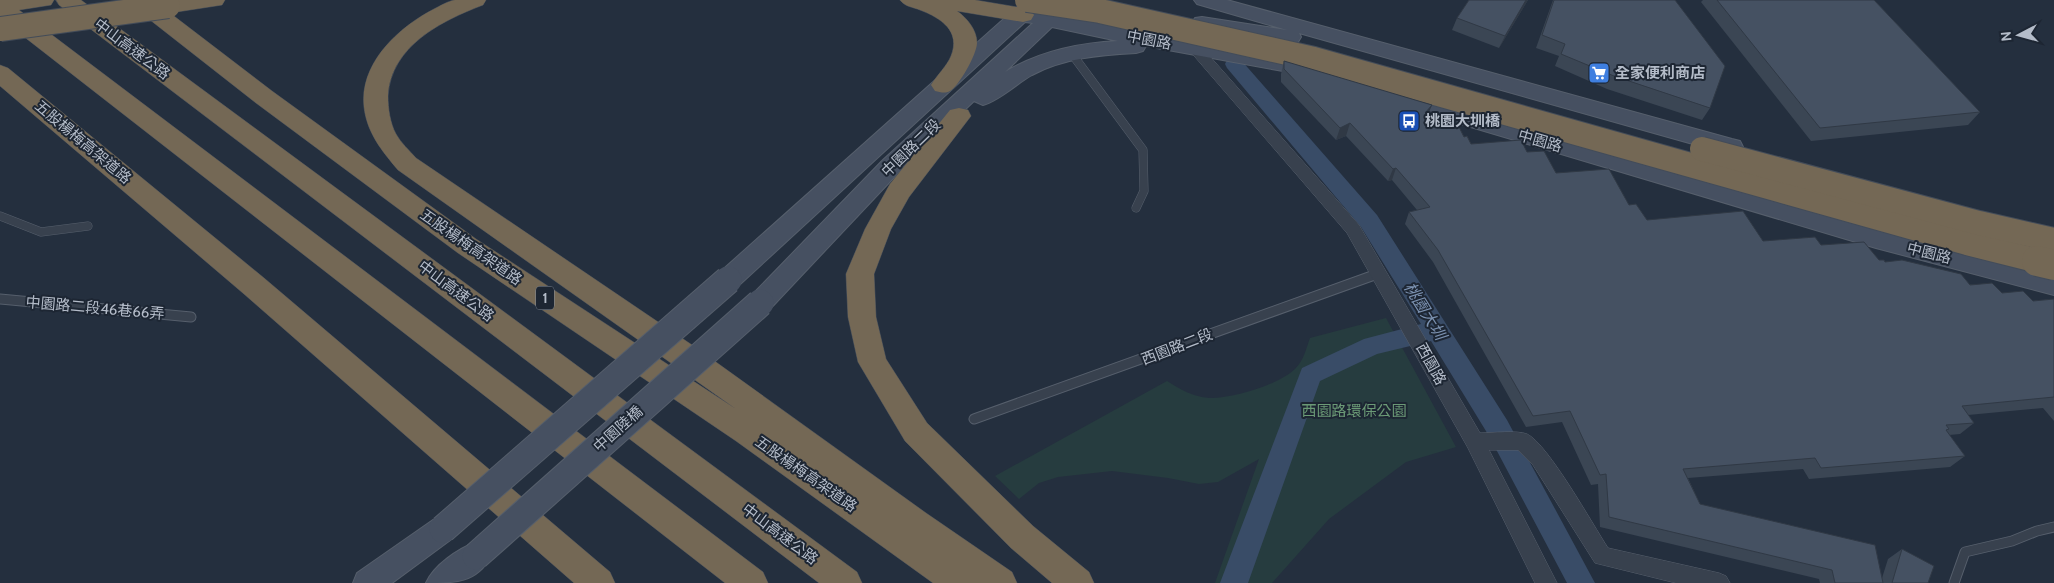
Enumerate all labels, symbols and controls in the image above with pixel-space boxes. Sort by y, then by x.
north arrow [1994,10,2044,60]
street label: 中山高速公路 [91,15,173,83]
street label: 中園路 [1125,27,1173,53]
text: N [1997,30,2016,42]
supermarket icon: 全家便利商店 [1587,61,1611,85]
place label: 全家便利商店 [1615,64,1705,82]
street label: 五股楊梅高架道路 [31,97,135,187]
bus stop icon: 桃園大圳橋 [1397,109,1421,133]
place label: 桃園大圳橋 [1425,112,1501,130]
street label: 中園路二段 [878,115,944,181]
street label: 中園路 [1516,126,1564,156]
street label: 五股楊梅高架道路 [417,205,525,289]
street label: 中園路 [1905,239,1953,267]
street label: 中山高速公路 [415,257,497,325]
water label: 桃園大圳 [1400,279,1451,345]
road number: 1 [536,286,554,310]
street label: 中園路二段46巷66弄 [25,293,165,323]
street label: 西園路二段 [1139,325,1215,369]
street label: 西園路 [1412,340,1450,388]
street label: 中園陸橋 [590,402,646,456]
park label: 西園路環保公園 [1301,402,1407,420]
street label: 五股楊梅高架道路 [752,432,860,516]
street label: 中山高速公路 [739,500,821,568]

